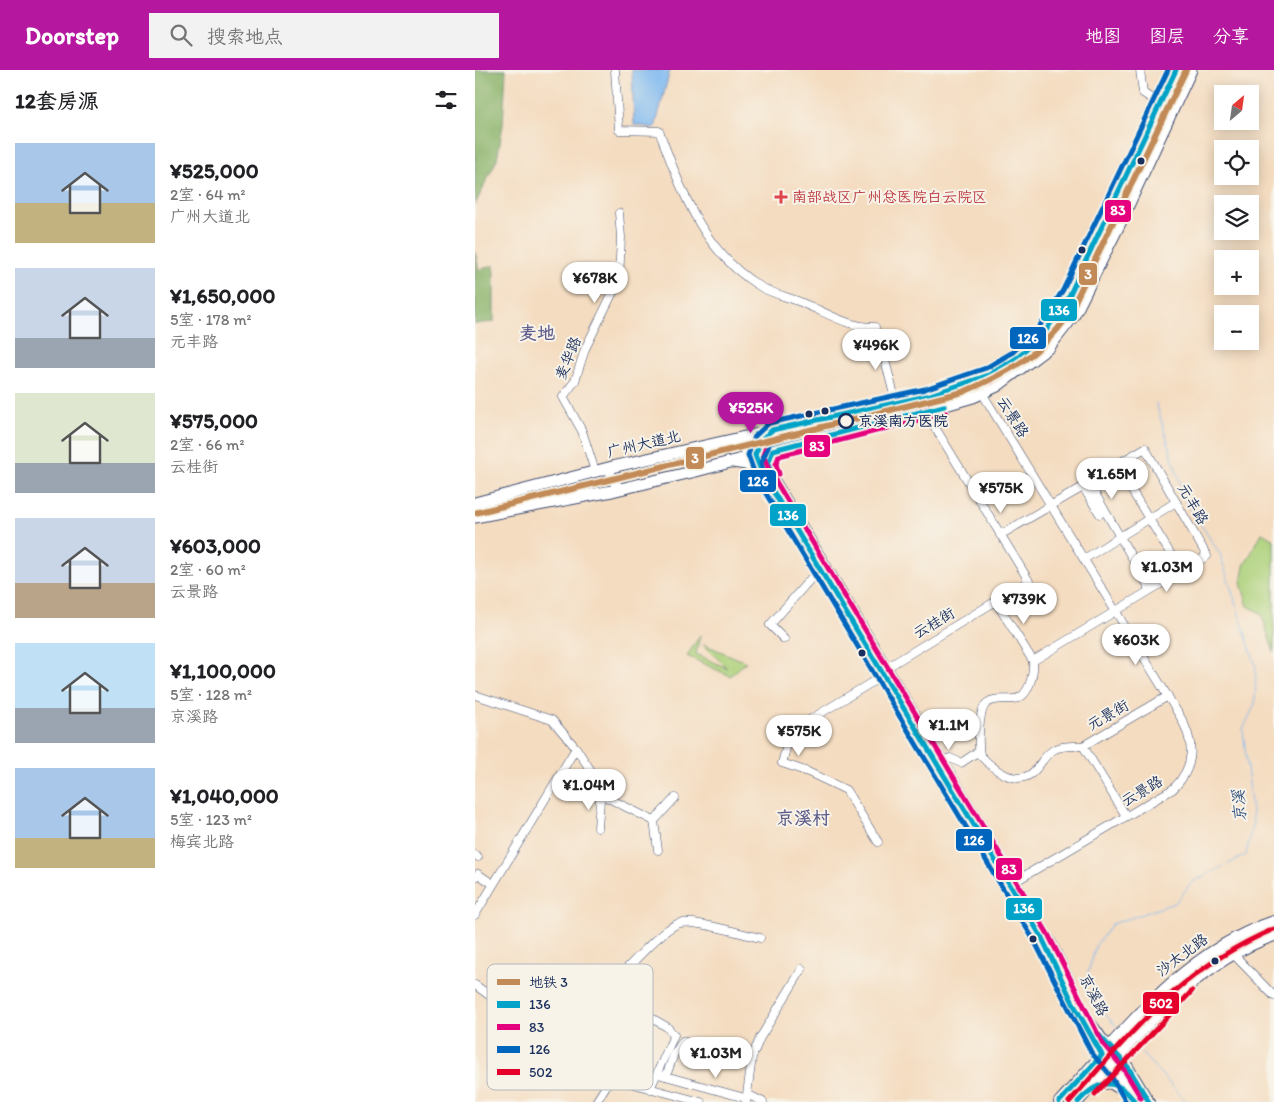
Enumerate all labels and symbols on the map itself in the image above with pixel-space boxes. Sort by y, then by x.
north arrow [1214,85,1259,130]
unlabelled marker [1136,156,1146,166]
place label: 南部战区广州总医院白云院区 [792,188,987,206]
marker: 南部战区广州总医院白云院区 [774,190,788,204]
line badge: 83 [1104,199,1132,223]
text: 83 [1110,202,1126,219]
unlabelled marker [1077,245,1087,255]
pin: ¥678K [560,262,630,304]
line badge: 3 [1078,262,1098,286]
text: 3 [1084,266,1092,283]
line badge: 136 [1040,298,1078,322]
text: 136 [1048,302,1070,319]
district label: 麦地 [519,322,555,344]
line badge: 126 [1009,326,1047,350]
pin: ¥496K [841,328,911,371]
text: 126 [1017,330,1039,347]
street label: 麦华路 [551,334,585,382]
pin: ¥525K [716,392,786,434]
street label: 云景路 [993,393,1033,441]
unlabelled marker [820,406,830,416]
unlabelled marker [804,409,814,419]
place label: 京溪南方医院 [858,412,948,430]
marker: 京溪南方医院 [838,413,854,429]
street label: 广州大道北 [605,427,683,461]
line badge: 83 [803,434,831,458]
text: 83 [809,438,825,455]
line badge: 3 [685,446,705,470]
text: 3 [691,450,699,467]
pin: ¥1.65M [1071,458,1153,500]
line badge: 126 [739,469,777,493]
pin: ¥575K [966,472,1036,514]
text: 126 [747,473,769,490]
street label: 元丰路 [1174,480,1212,528]
line badge: 136 [769,503,807,527]
text: 136 [777,507,799,524]
pin: ¥1.03M [1126,550,1208,593]
pin: ¥739K [989,582,1059,625]
street label: 云桂街 [910,604,958,642]
pin: ¥603K [1101,624,1171,666]
unlabelled marker [857,648,867,658]
street label: 元景街 [1084,696,1132,734]
pin: ¥1.1M [914,708,984,751]
pin: ¥575K [764,714,834,757]
pin: ¥1.04M [548,768,630,811]
street label: 云景路 [1118,772,1166,810]
water label: 京溪 [1228,788,1250,823]
district label: 京溪村 [776,807,830,829]
line badge: 126 [955,828,993,852]
text: 126 [963,832,985,849]
line badge: 83 [995,857,1023,881]
text: 83 [1001,861,1017,878]
line badge: 136 [1005,897,1043,921]
text: 136 [1013,900,1035,917]
street label: 沙太北路 [1153,930,1211,980]
unlabelled marker [1028,934,1038,944]
unlabelled marker [1210,956,1220,966]
legend [487,964,653,1090]
street label: 京溪路 [1076,971,1112,1019]
text: 地铁 3 [529,974,568,991]
line badge: 502 [1142,991,1180,1015]
text: 502 [1149,995,1173,1012]
text: 136 [529,996,551,1013]
text: 83 [529,1019,545,1036]
pin: ¥1.03M [675,1036,757,1079]
text: 126 [529,1041,550,1058]
text: 502 [529,1064,553,1081]

